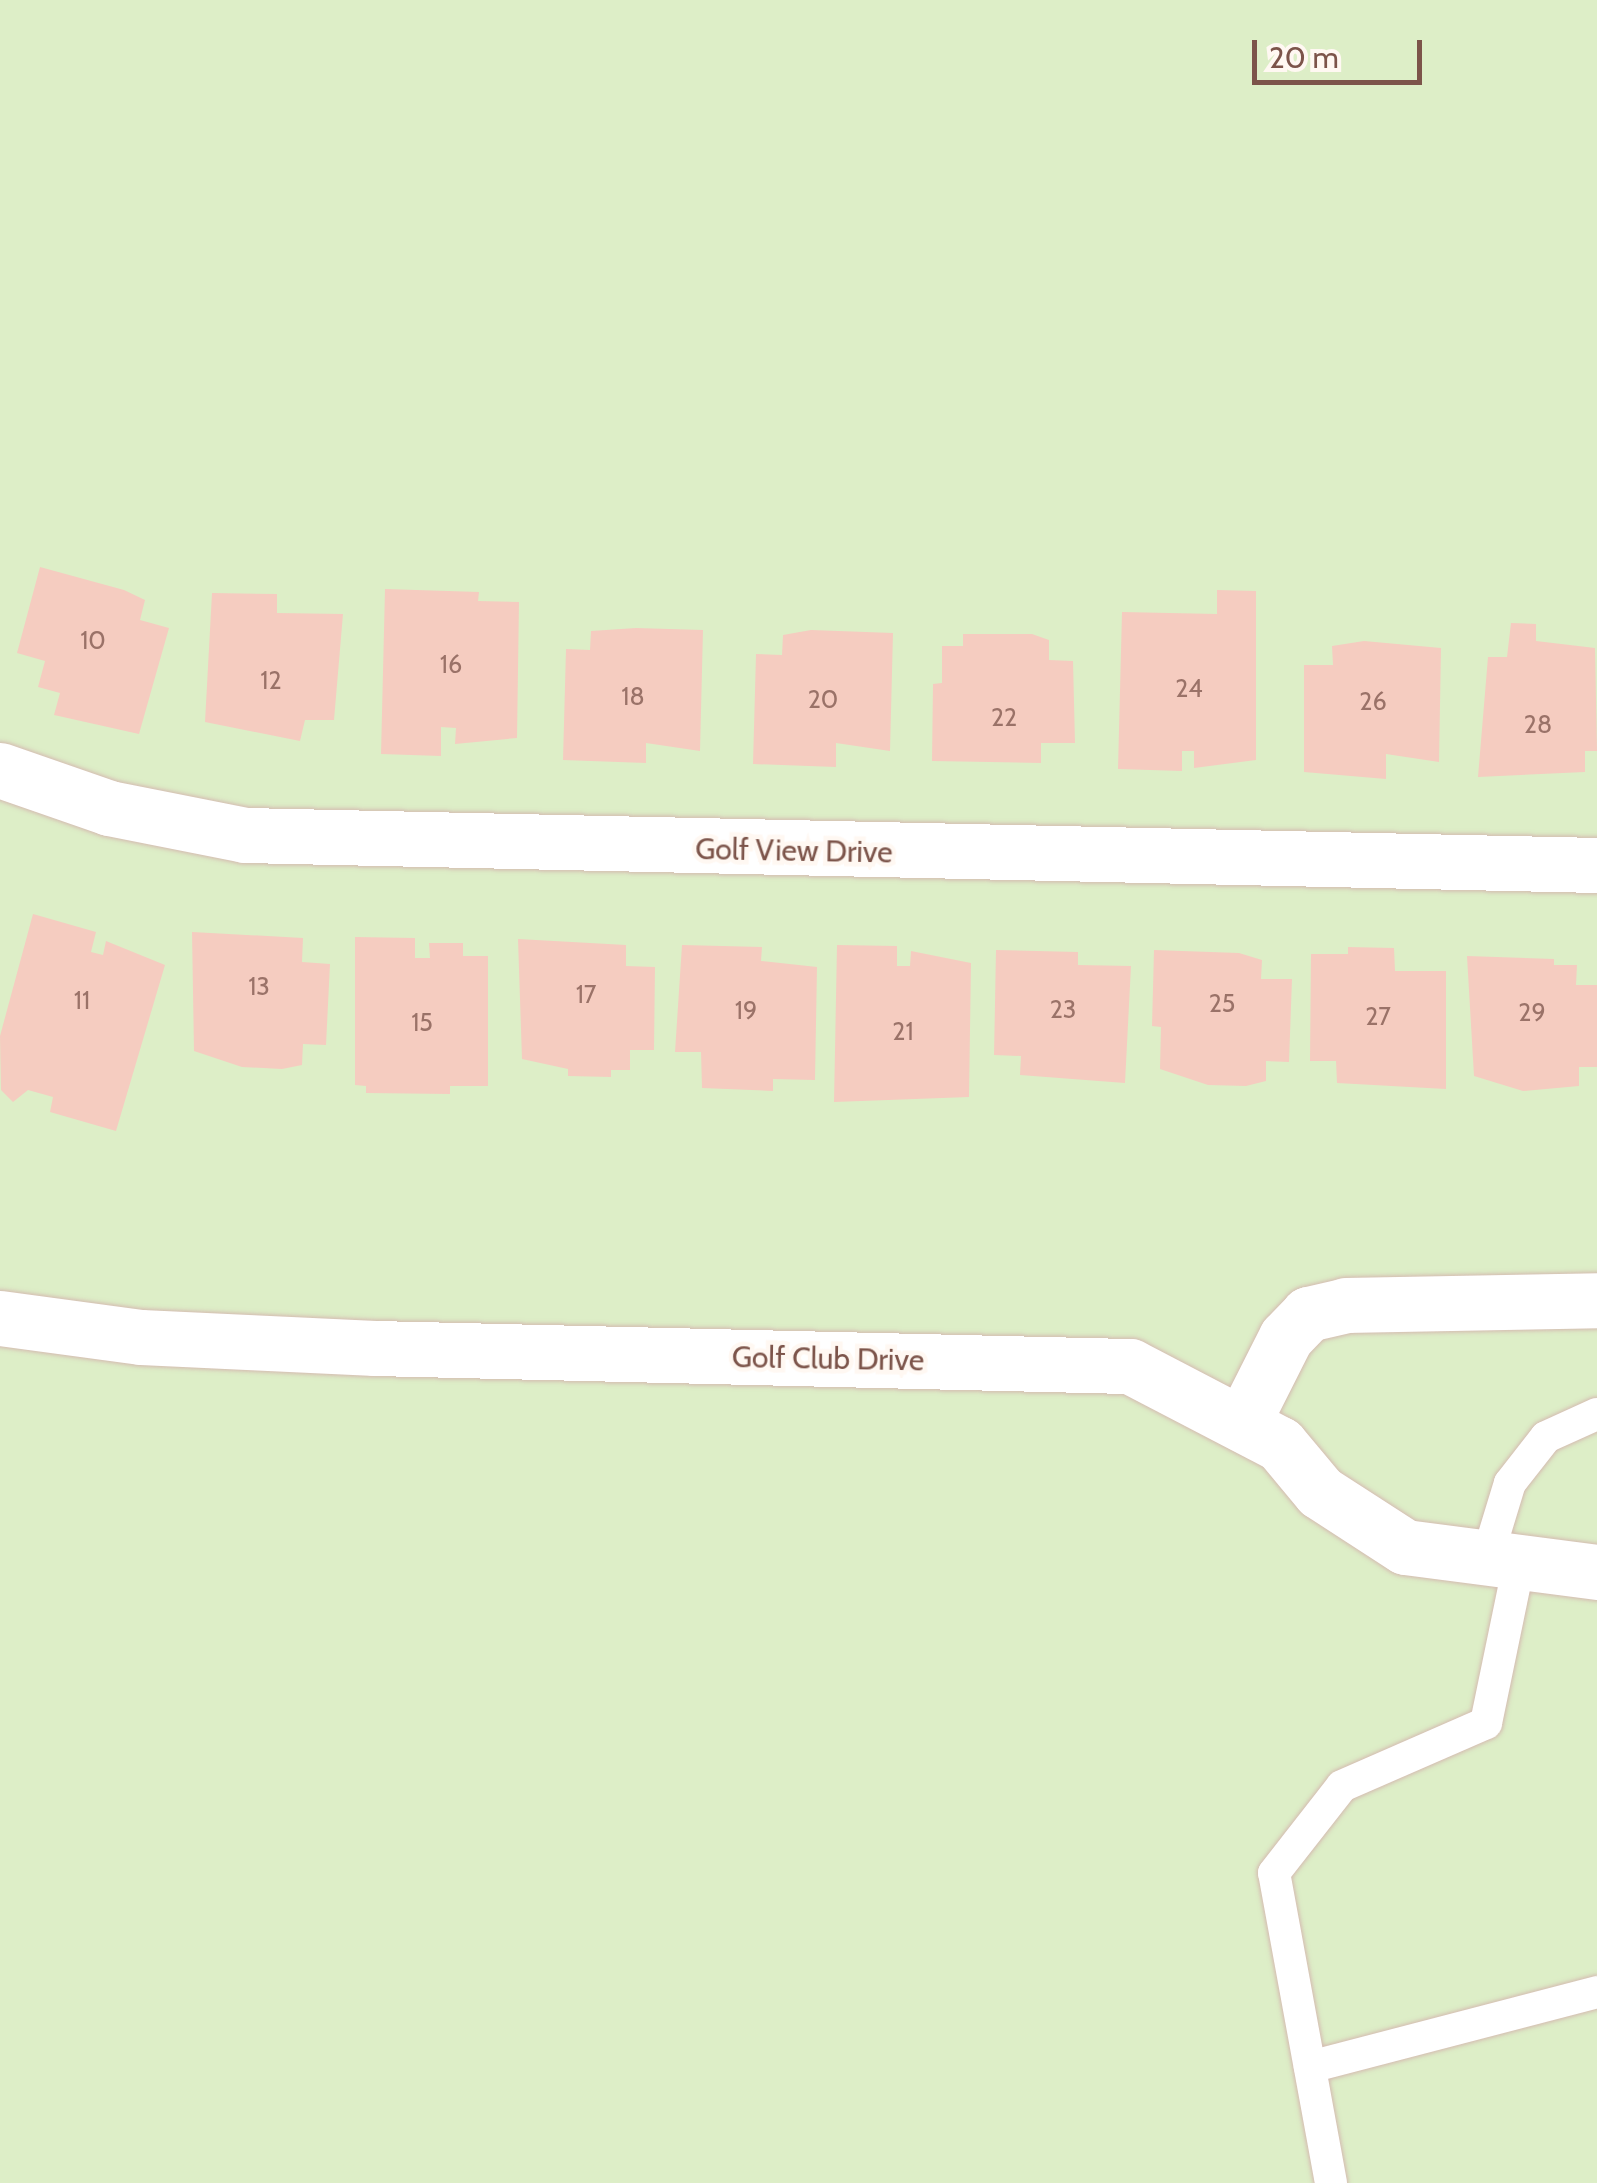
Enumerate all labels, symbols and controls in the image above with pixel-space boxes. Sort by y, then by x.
scale bar [1257,20,1427,82]
text: 20 m [1269,39,1339,76]
house number: 10 [80,625,106,655]
house number: 16 [440,649,462,679]
house number: 12 [260,665,282,695]
house number: 24 [1175,673,1203,703]
house number: 18 [621,681,645,711]
house number: 20 [808,684,838,714]
house number: 26 [1359,686,1387,716]
house number: 22 [991,702,1017,732]
house number: 28 [1524,709,1552,739]
street label: Golf View Drive [695,831,893,871]
house number: 13 [248,971,270,1001]
house number: 17 [576,979,596,1009]
house number: 11 [74,985,90,1015]
house number: 25 [1209,988,1235,1018]
house number: 23 [1050,994,1076,1024]
house number: 19 [735,995,757,1025]
house number: 29 [1518,997,1546,1027]
house number: 27 [1365,1001,1391,1031]
house number: 15 [411,1007,433,1037]
house number: 21 [892,1016,914,1046]
street label: Golf Club Drive [732,1339,924,1379]

